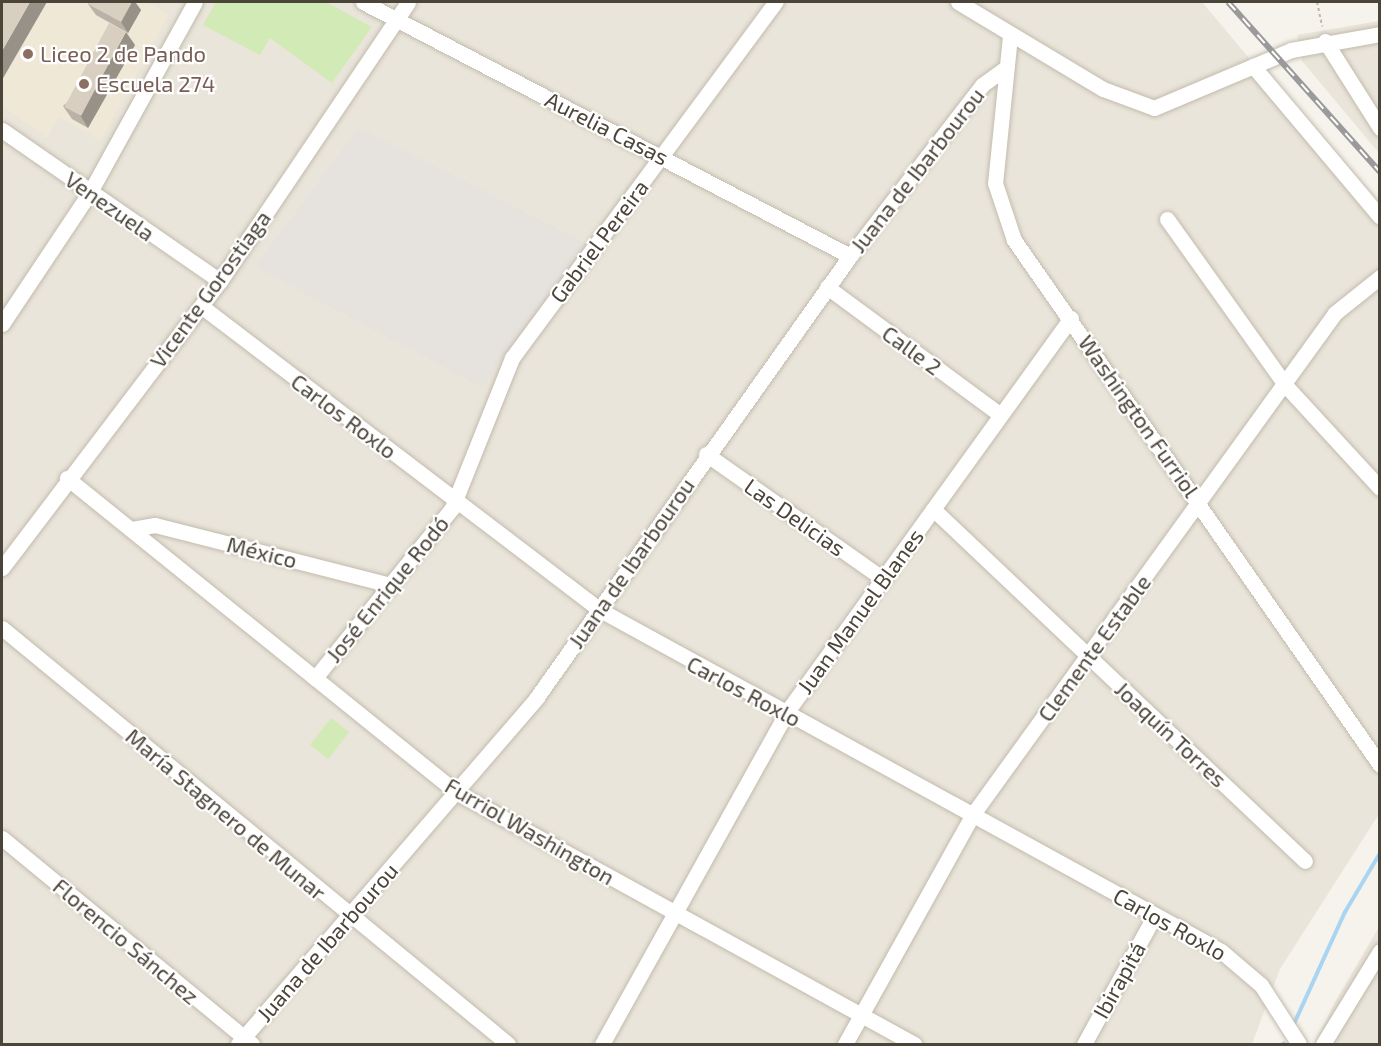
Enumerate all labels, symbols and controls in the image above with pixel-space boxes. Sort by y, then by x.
place label: Liceo 2 de Pando [40,41,206,67]
marker: Liceo 2 de Pando [21,47,35,61]
place label: Escuela 274 [96,71,215,97]
marker: Escuela 274 [77,77,91,91]
street label: Juana de Ibarbourou [845,82,989,258]
street label: Aurelia Casas [541,86,673,170]
street label: Venezuela [60,166,160,246]
street label: Gabriel Pereira [544,174,654,308]
street label: Vicente Gorostiaga [144,205,276,373]
street label: Calle 2 [877,320,947,380]
street label: Washington Furriol [1073,330,1205,502]
street label: Carlos Roxlo [286,368,402,464]
street label: Juana de Ibarbourou [562,473,700,653]
street label: Las Delicias [739,473,851,561]
street label: José Enrique Rodó [320,511,454,667]
street label: Juan Manuel Blanes [791,523,929,699]
street label: México [224,531,300,573]
street label: Clemente Estable [1032,570,1156,726]
street label: Carlos Roxlo [683,650,805,732]
street label: Joaquín Torres [1110,675,1232,793]
street label: María Stagnero de Munar [121,723,331,905]
street label: Furriol Washington [440,772,620,890]
street label: Juana de Ibarbourou [251,857,403,1027]
street label: Florencio Sánchez [48,873,204,1009]
street label: Carlos Roxlo [1109,882,1231,966]
street label: Ibirapitá [1087,937,1151,1023]

